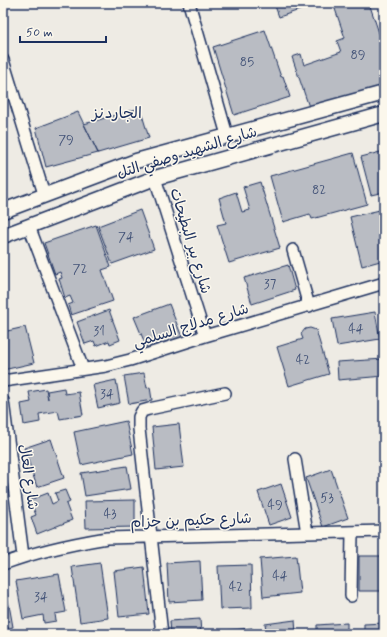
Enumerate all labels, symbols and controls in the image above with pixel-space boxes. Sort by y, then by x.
scale bar [20,18,106,44]
text: 50 m [26,25,53,41]
house number: 89 [350,47,366,64]
house number: 85 [240,54,254,71]
district label: الجاردنز [90,103,142,124]
street label: شارع الشهيد وصفي التل [114,122,260,186]
house number: 79 [58,132,74,149]
house number: 82 [312,182,326,199]
street label: شارع بير البطيحات [164,186,216,296]
house number: 74 [118,229,134,246]
house number: 72 [73,261,88,278]
house number: 37 [264,276,277,293]
street label: شارع مدلاج السلمي [131,299,252,355]
house number: 44 [348,321,364,338]
house number: 31 [93,323,105,340]
house number: 42 [296,352,310,369]
house number: 34 [100,386,114,403]
street label: شارع العال [13,443,43,511]
house number: 53 [320,490,334,507]
house number: 49 [267,497,283,514]
house number: 43 [103,506,117,523]
street label: شارع حكيم بن حزام [130,509,252,534]
house number: 44 [272,568,288,585]
house number: 42 [229,579,243,596]
house number: 34 [34,589,48,606]

